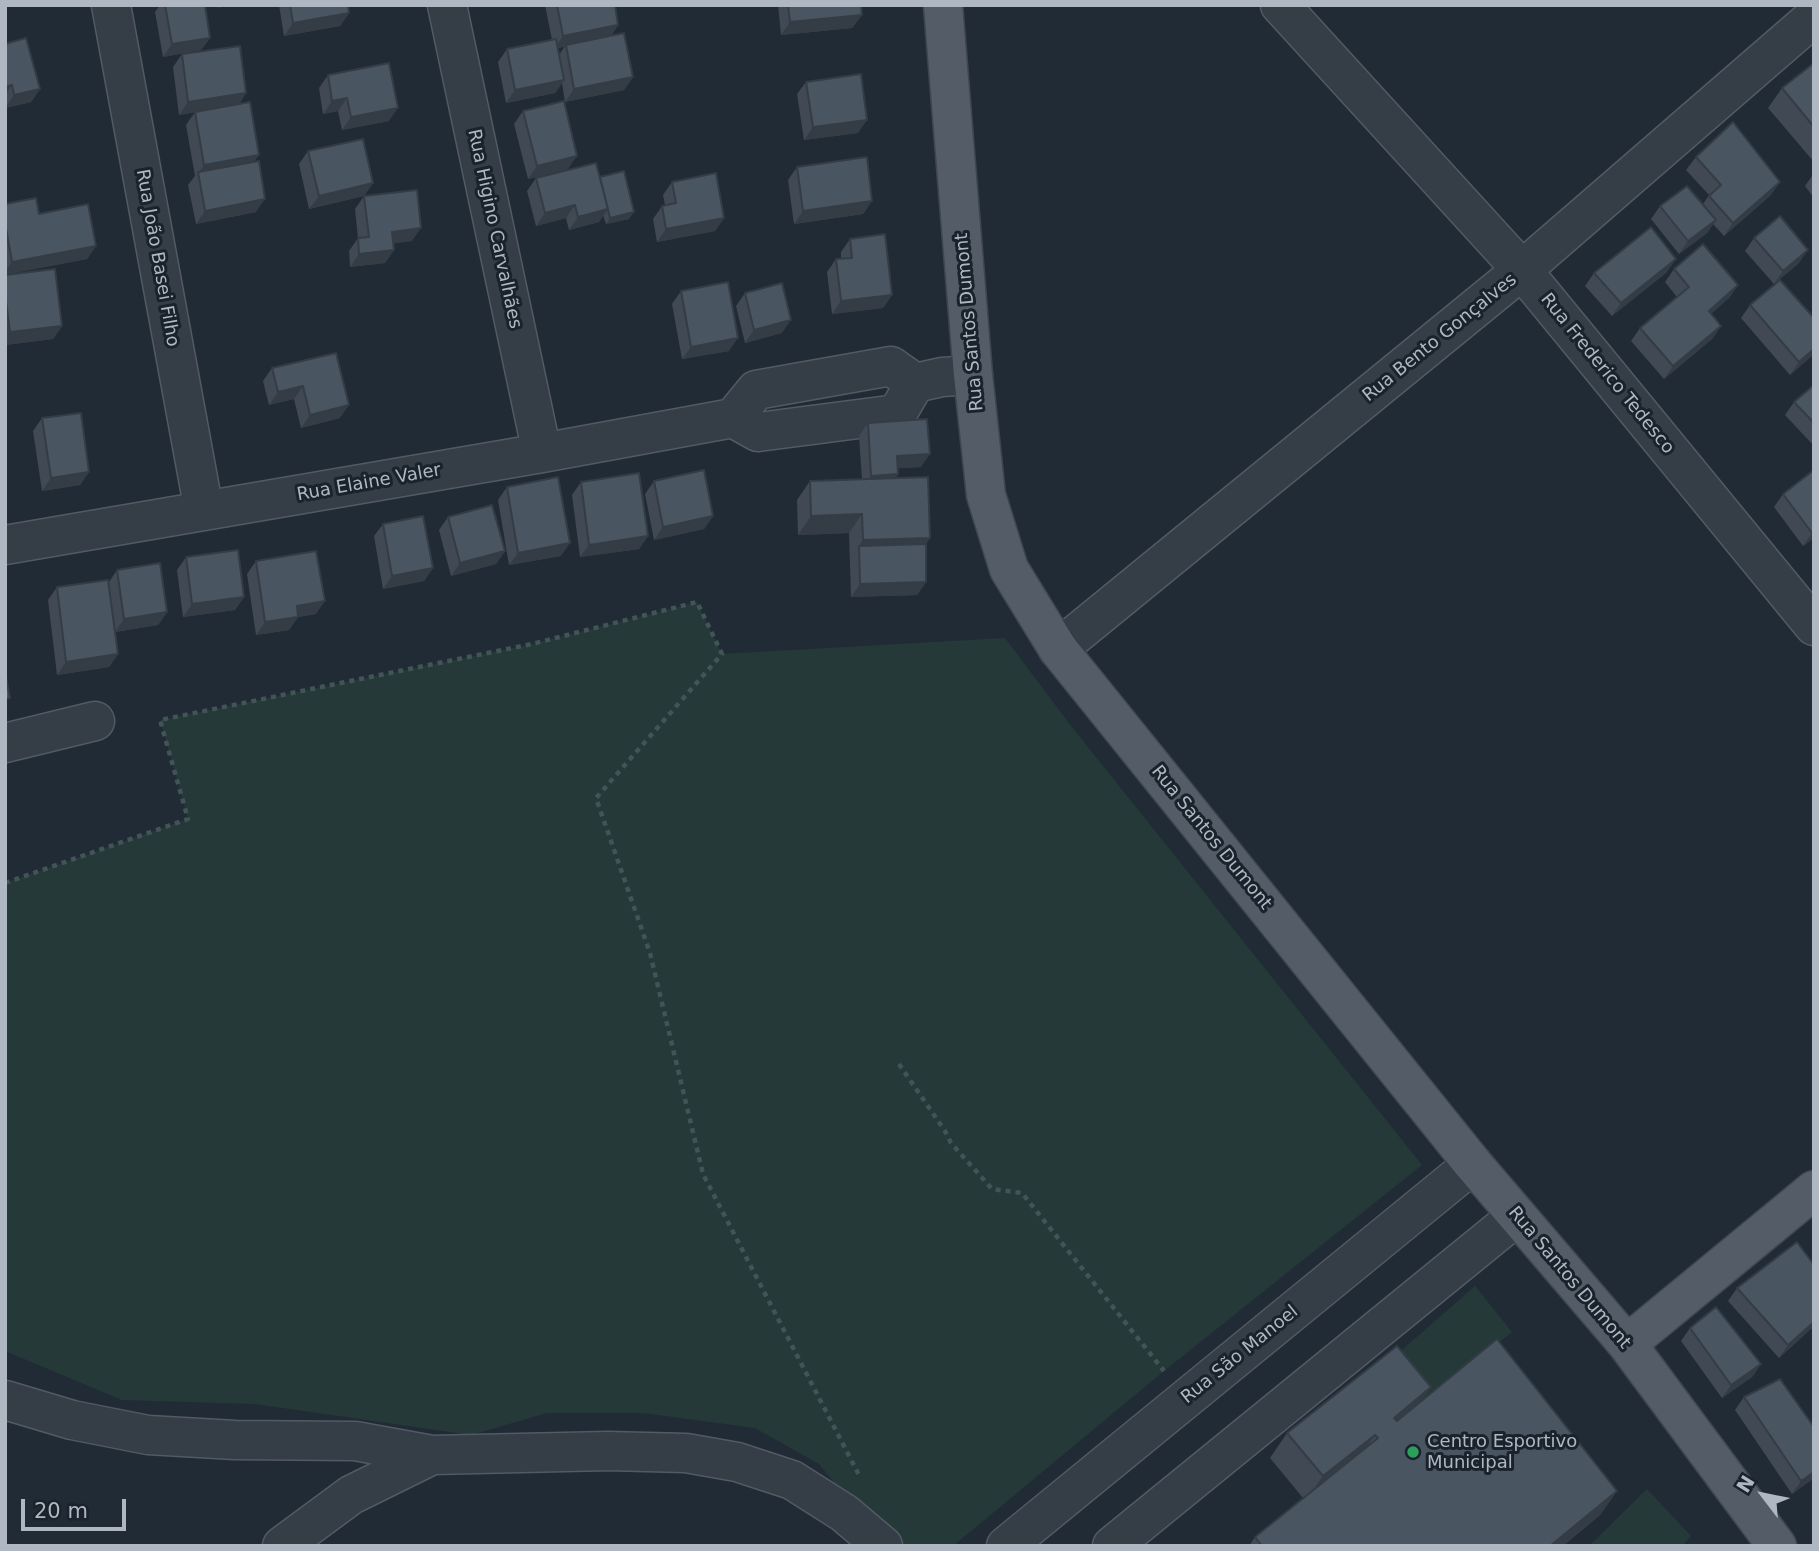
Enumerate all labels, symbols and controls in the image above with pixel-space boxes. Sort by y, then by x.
street label: Rua Higino Carvalhães [462,127,526,331]
street label: Rua João Basei Filho [131,168,183,348]
street label: Rua Santos Dumont [951,232,989,412]
street label: Rua Bento Gonçalves [1359,269,1521,407]
street label: Rua Frederico Tedesco [1536,289,1678,459]
street label: Rua Elaine Valer [295,460,443,506]
street label: Rua Santos Dumont [1146,762,1276,914]
street label: Rua Santos Dumont [1503,1202,1635,1354]
street label: Rua São Manoel [1177,1301,1303,1409]
place label: Centro Esportivo Municipal [1427,1431,1577,1474]
marker: Centro Esportivo Municipal [1405,1444,1421,1460]
north arrow [1728,1460,1798,1530]
text: N [1732,1471,1759,1496]
scale bar [24,1484,130,1528]
text: 20 m [34,1499,88,1523]

